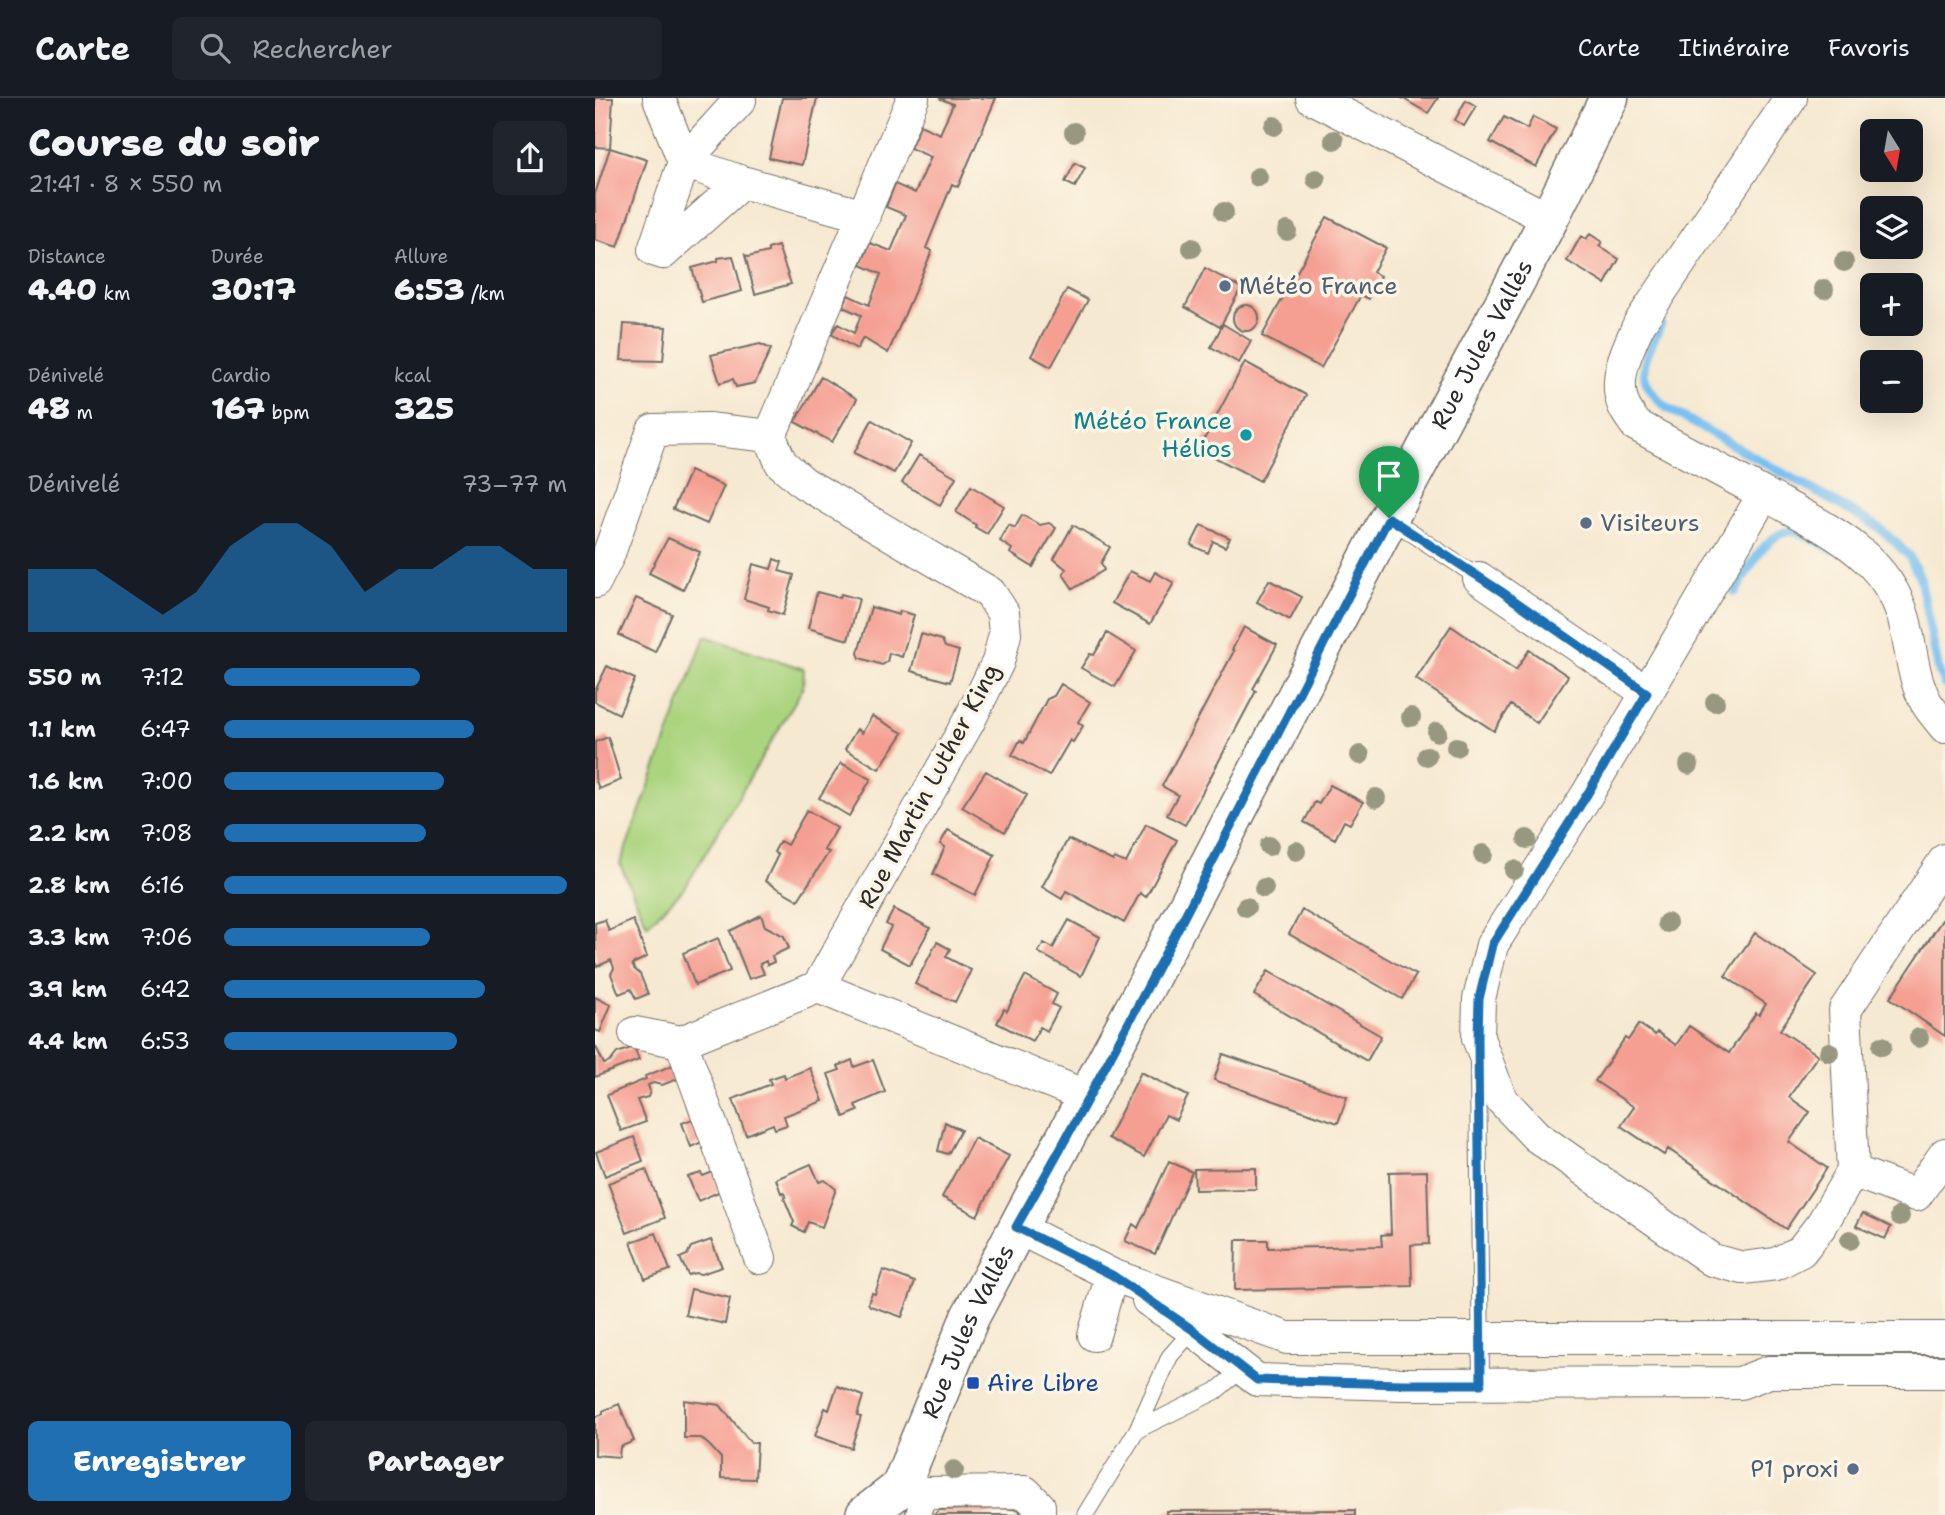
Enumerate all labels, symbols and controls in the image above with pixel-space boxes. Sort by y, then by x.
search box [172,17,662,80]
text: Carte [35,26,130,71]
icon: search [196,29,234,67]
text: Rechercher [252,31,393,66]
text: Carte [1578,32,1641,64]
text: Itinéraire [1679,32,1790,64]
text: Favoris [1828,32,1910,64]
text: Course du soir [28,117,320,168]
north arrow [1860,119,1923,182]
map controls [1860,119,1923,413]
button: share [493,121,567,195]
text: 21:41 · 8 × 550 m [28,169,222,199]
button: layers [1860,196,1923,259]
text: Distance [28,244,106,269]
text: Durée [211,244,264,269]
text: Allure [394,244,448,269]
street label: Rue Jules Vallès [1423,254,1540,435]
text: 4.40 [28,269,97,310]
text: 30:17 [211,269,296,310]
text: 6:53 [394,269,465,310]
place label: Météo France [1239,270,1398,302]
button: + [1860,273,1923,336]
marker: Météo France [1217,278,1233,294]
text: km [97,281,130,306]
text: /km [465,281,505,306]
button: − [1860,350,1923,413]
text: Dénivelé [28,363,104,388]
text: Cardio [211,363,271,388]
text: kcal [394,363,431,388]
text: 48 [28,388,70,429]
text: 167 [211,388,265,429]
text: 325 [394,388,454,429]
text: m [70,400,93,425]
text: bpm [265,400,310,425]
place label: Météo France Hélios [1073,405,1232,465]
marker: Météo France Hélios [1238,427,1254,443]
pin [1359,446,1419,518]
icon: arrive [1370,457,1408,495]
text: Dénivelé [28,469,120,499]
text: 73–77 m [462,469,567,499]
place label: Visiteurs [1600,507,1700,539]
marker: Visiteurs [1578,515,1594,531]
street label: Rue Martin Luther King [851,658,1007,914]
text: 550 m [28,662,101,692]
text: 7:12 [140,662,184,692]
text: 1.1 km [28,714,96,744]
text: 6:47 [140,714,191,744]
text: 1.6 km [28,766,103,796]
text: 7:00 [140,766,193,796]
text: 2.2 km [28,818,110,848]
text: 7:08 [140,818,193,848]
text: 2.8 km [28,870,110,900]
text: 6:16 [140,870,185,900]
text: 3.3 km [28,922,109,952]
text: 7:06 [140,922,193,952]
text: 3.9 km [28,974,107,1004]
text: 6:42 [140,974,191,1004]
text: 4.4 km [28,1026,108,1056]
text: 6:53 [140,1026,190,1056]
street label: Rue Jules Vallès [914,1239,1022,1423]
place label: Aire Libre [987,1367,1099,1399]
marker: Aire Libre [965,1375,981,1391]
button: Enregistrer [28,1421,291,1501]
button: Partager [305,1421,567,1501]
place label: P1 proxi [1750,1453,1839,1485]
marker: P1 proxi [1845,1461,1861,1477]

